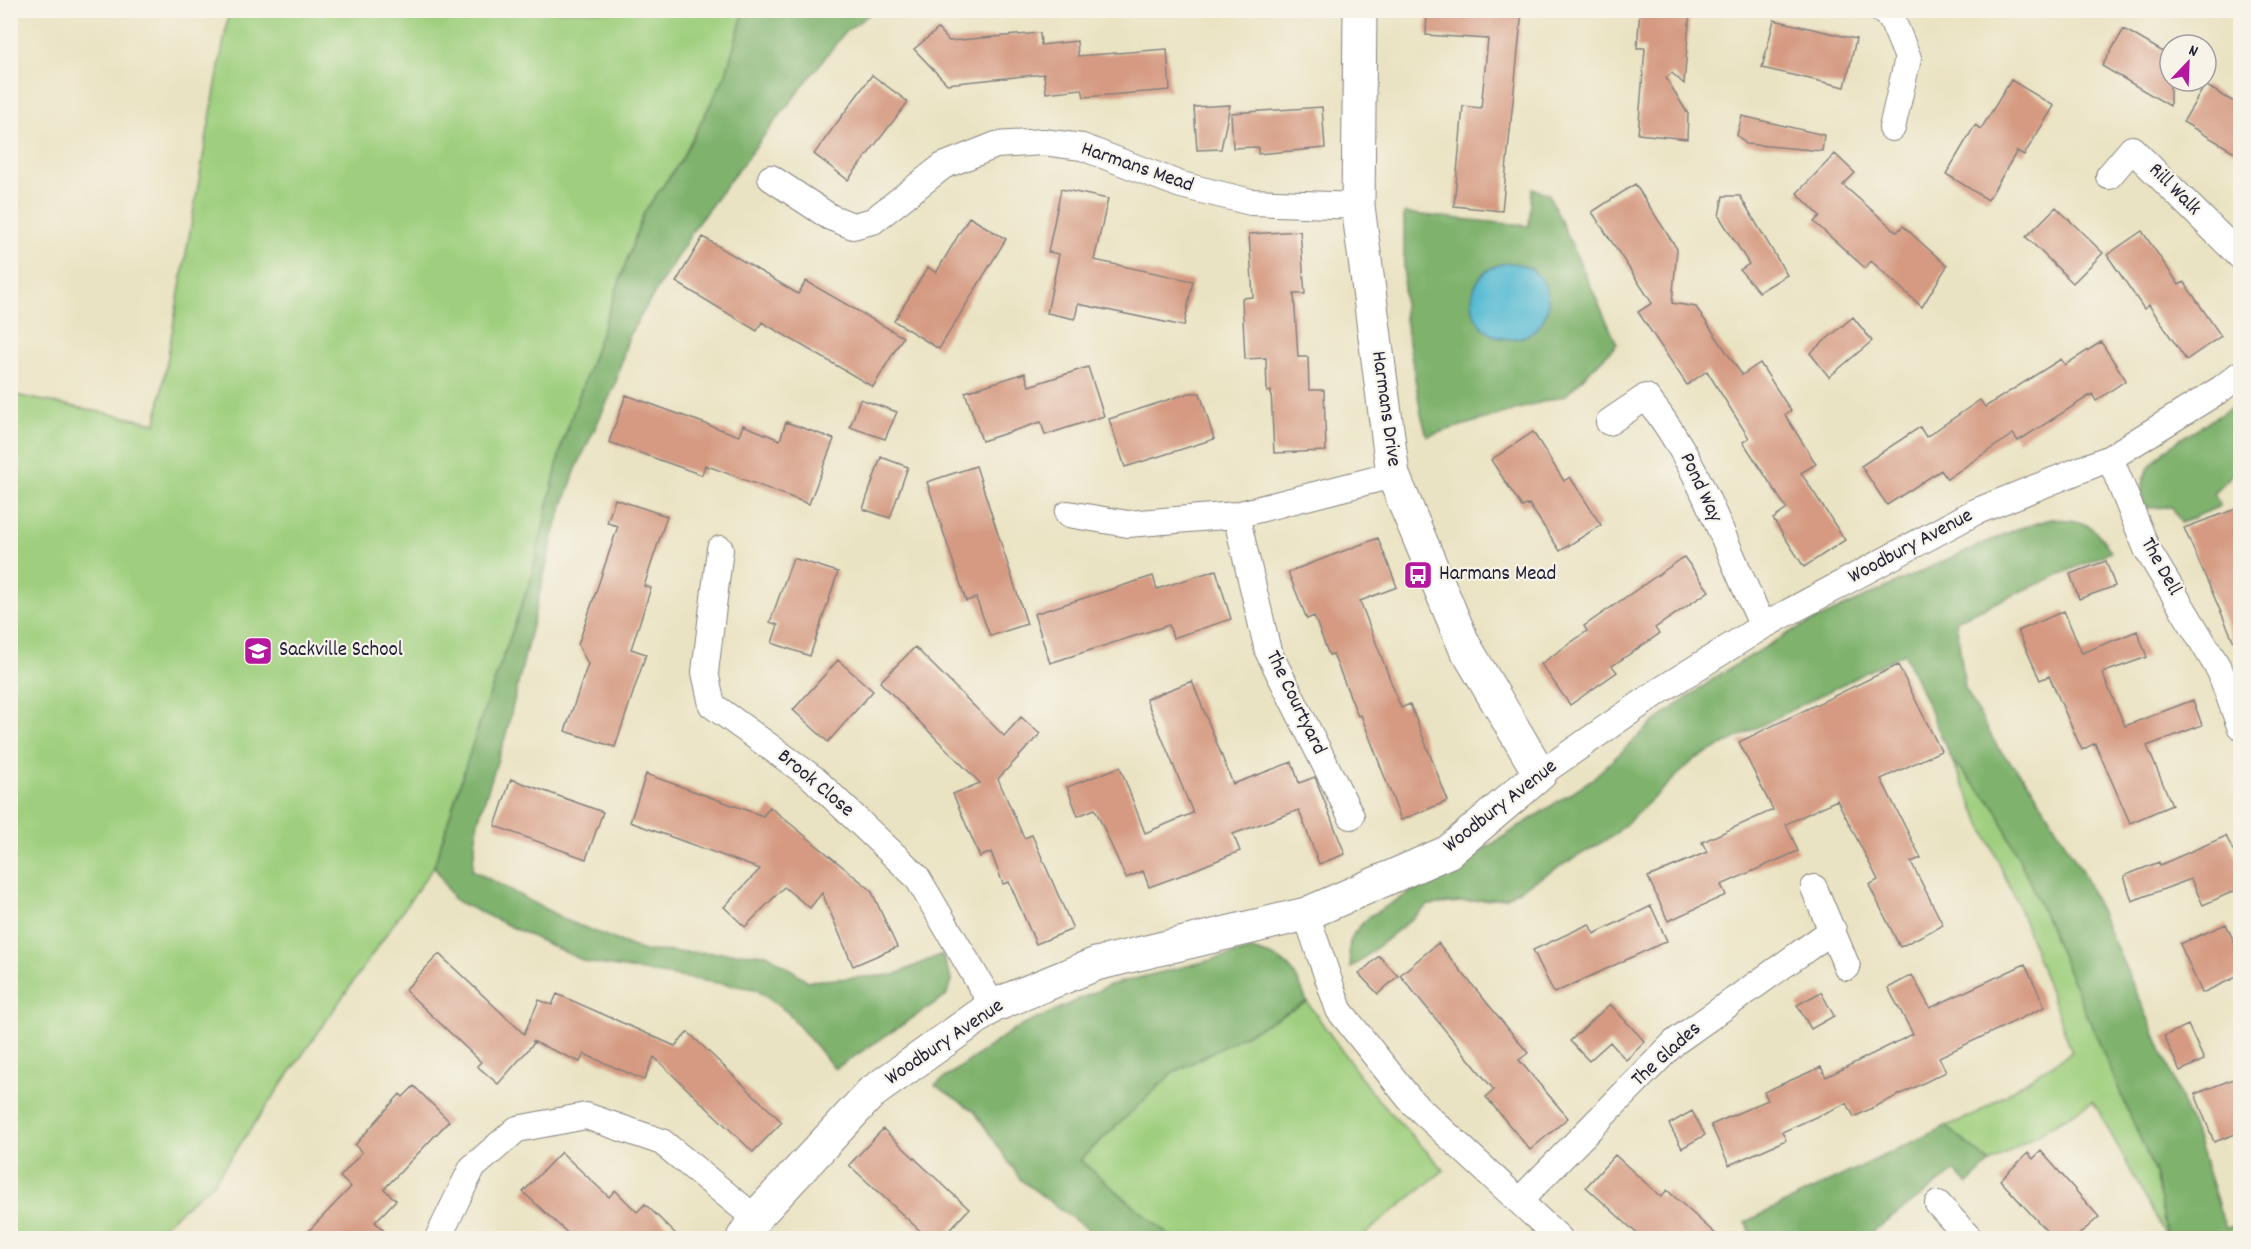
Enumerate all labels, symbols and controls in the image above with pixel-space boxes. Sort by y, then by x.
north arrow [2158,33,2218,93]
text: N [2185,39,2201,64]
street label: Harmans Mead [1077,135,1197,201]
street label: Rill Walk [2141,157,2207,223]
street label: Harmans Drive [1362,349,1408,469]
street label: Pond Way [1671,448,1729,528]
street label: Woodbury Avenue [1843,502,1979,592]
street label: The Dell [2132,533,2188,601]
bus stop icon: Harmans Mead [1402,559,1434,591]
place label: Harmans Mead [1439,560,1556,590]
school or university icon: Sackville School [242,635,274,667]
place label: Sackville School [279,636,403,666]
street label: The Courtyard [1257,646,1333,760]
street label: Brook Close [770,743,860,825]
street label: Woodbury Avenue [1438,753,1564,861]
street label: Woodbury Avenue [880,992,1010,1094]
street label: The Glades [1625,1015,1709,1095]

